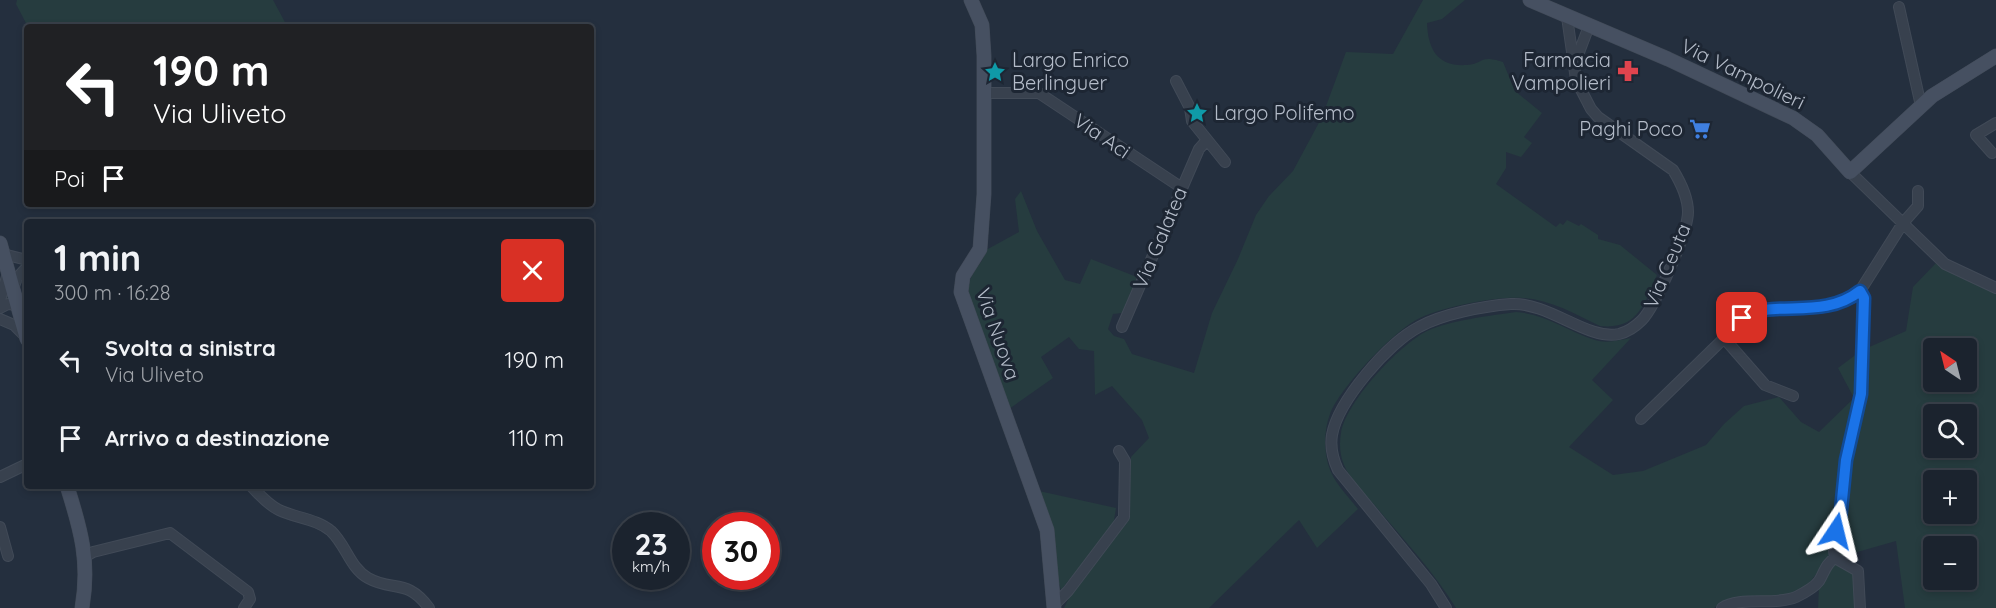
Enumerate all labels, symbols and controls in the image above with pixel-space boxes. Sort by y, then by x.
street label: Via Vampolieri [1677,33,1809,114]
text: 190 m [153,44,269,97]
place label: Largo Enrico Berlinguer [1012,47,1129,95]
place label: Farmacia Vampolieri [1511,47,1611,95]
icon: left [54,48,132,126]
pharmacy icon: Farmacia Vampolieri [1616,59,1640,83]
place icon: Largo Enrico Berlinguer [983,60,1007,84]
text: Via Uliveto [153,96,286,130]
place label: Largo Polifemo [1214,100,1355,125]
place icon: Largo Polifemo [1185,101,1209,125]
street label: Via Aci [1069,108,1135,163]
place label: Paghi Poco [1579,116,1683,141]
supermarket icon: Paghi Poco [1688,117,1712,141]
icon: arrive [97,162,130,195]
text: Poi [54,165,85,193]
street label: Via Galatea [1127,183,1192,293]
street label: Via Ceuta [1637,220,1696,312]
text: 1 min [54,235,141,280]
button: close [501,239,564,302]
text: 300 m · 16:28 [54,280,171,305]
street label: Via Nuova [971,285,1026,383]
pin [1716,292,1767,343]
icon: arrive [1725,301,1758,334]
text: Svolta a sinistra [105,334,276,362]
north arrow [1923,338,1977,392]
map controls [1923,338,1977,590]
icon: left [54,344,87,377]
text: 190 m [504,346,564,374]
text: Via Uliveto [105,362,204,387]
button: search [1923,404,1977,458]
icon: arrive [54,422,87,455]
text: Arrivo a destinazione [105,424,330,452]
text: 110 m [509,424,564,452]
button: + [1923,470,1977,524]
position arrow [1804,499,1868,563]
speed limit sign: 30 [702,512,780,590]
text: 23 [634,525,668,563]
button: − [1923,536,1977,590]
text: km/h [632,557,670,576]

